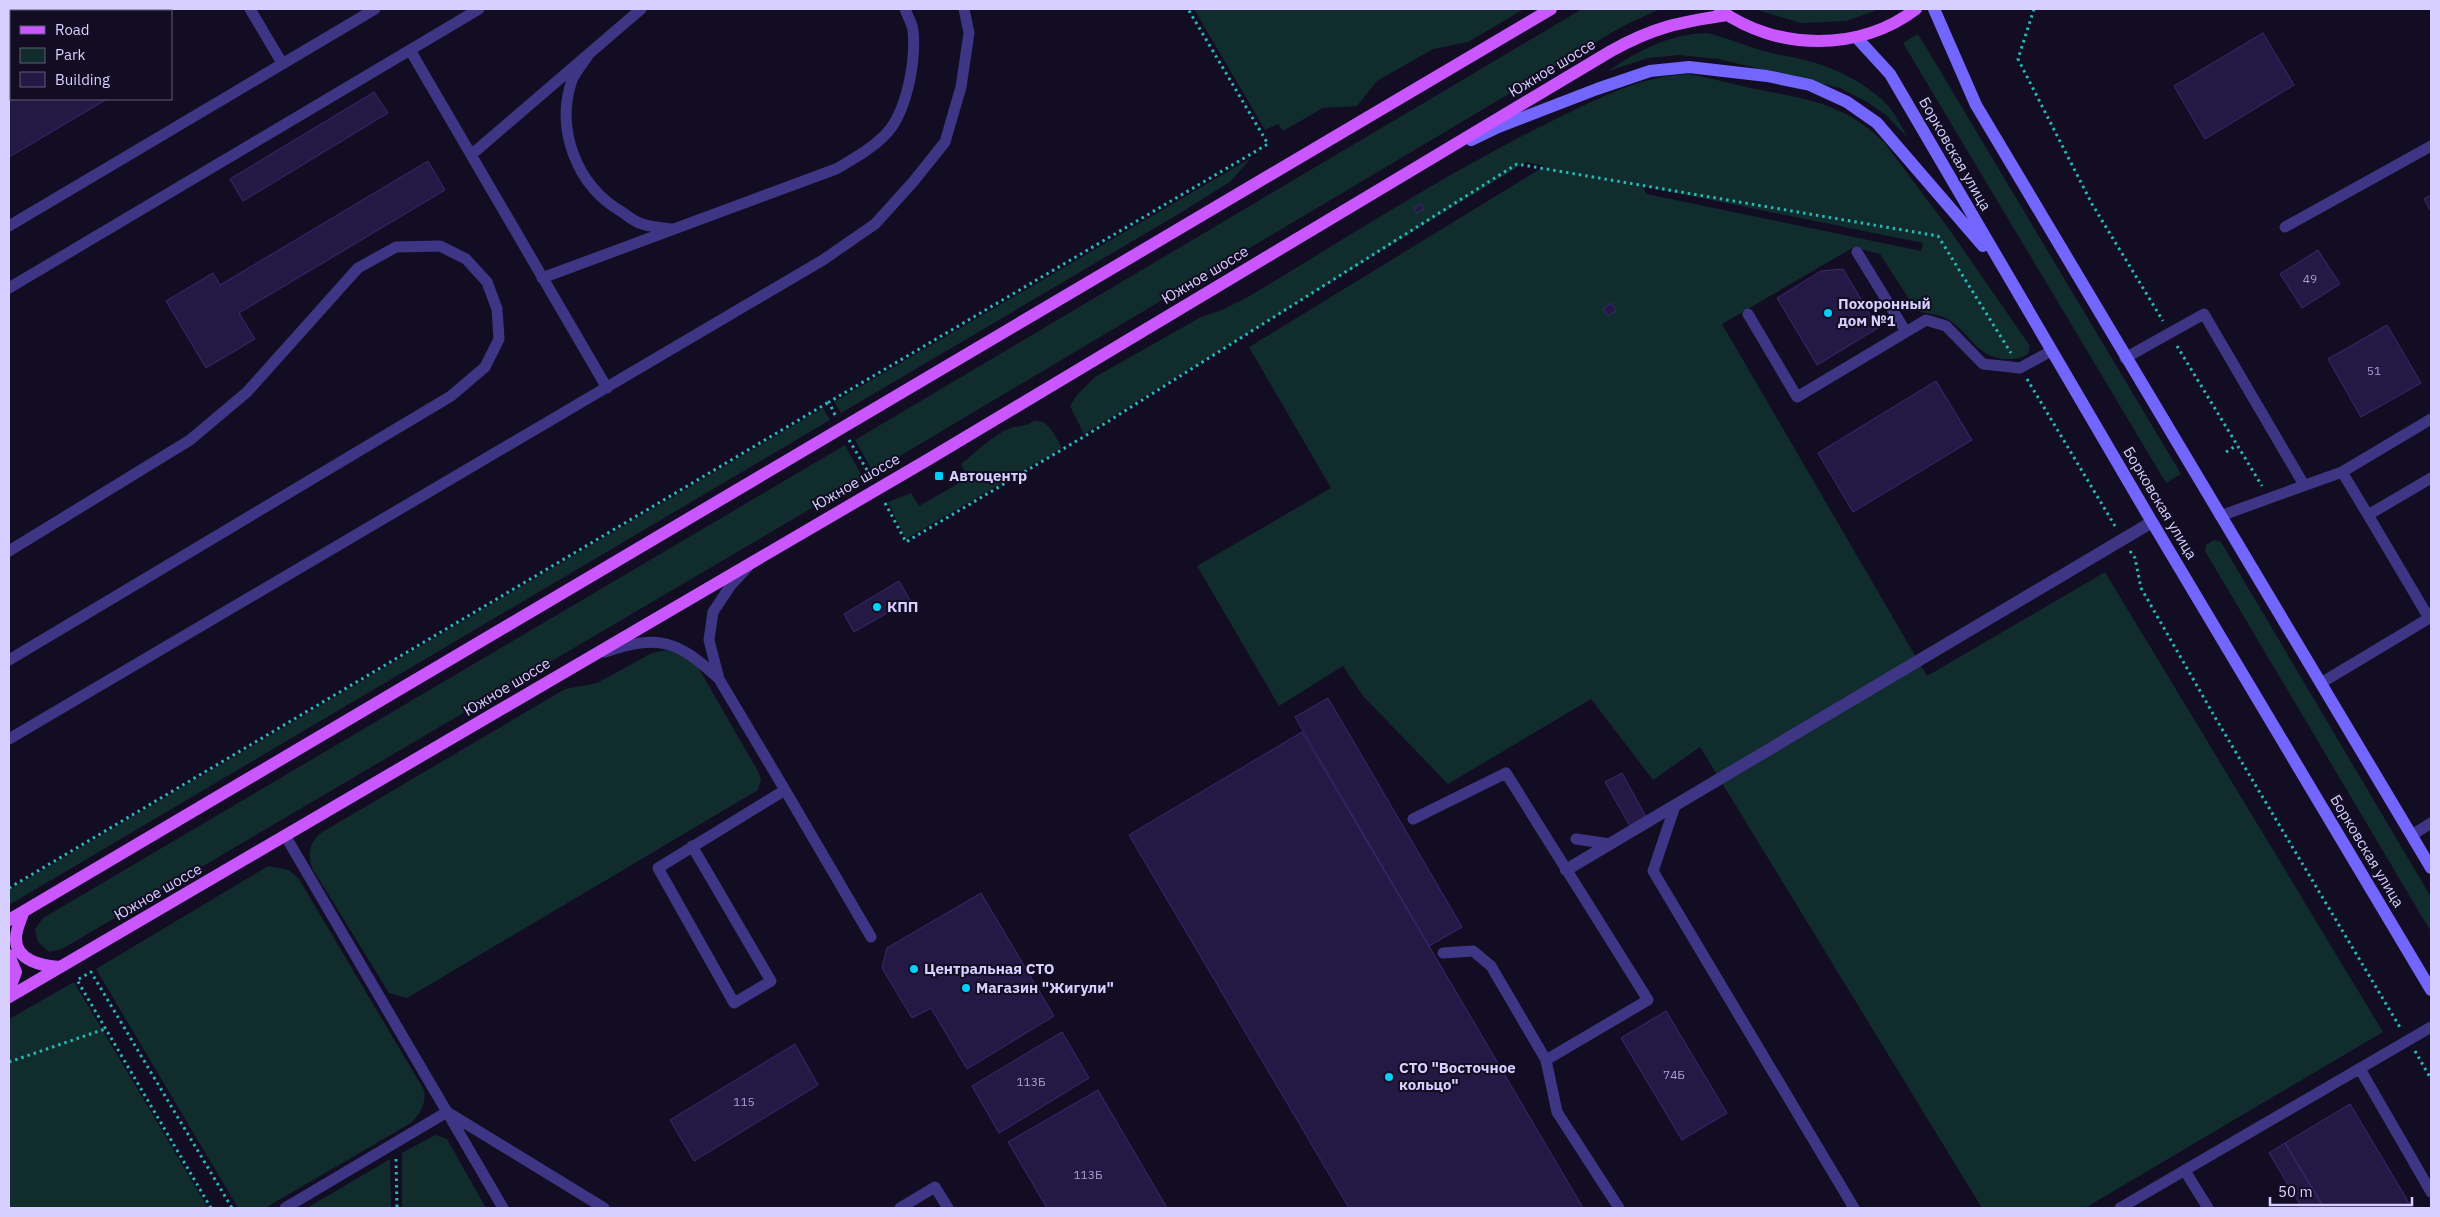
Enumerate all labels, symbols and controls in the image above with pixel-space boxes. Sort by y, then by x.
legend [10,10,172,100]
text: Road [55,20,90,39]
street label: Южное шоссе [1505,34,1599,101]
text: Park [55,45,85,64]
text: Building [55,70,110,89]
street label: Борковская улица [1915,93,1996,214]
street label: Южное шоссе [1158,241,1252,308]
house number: 49 [2303,271,2317,286]
place label: Похоронный дом №1 [1838,294,1931,330]
marker: Похоронный дом №1 [1822,307,1834,319]
house number: 51 [2367,363,2381,378]
street label: Борковская улица [2119,443,2202,563]
street label: Южное шоссе [808,449,903,514]
place label: Автоцентр [949,466,1027,485]
marker: Автоцентр [933,470,945,482]
place label: КПП [887,597,918,616]
marker: КПП [871,601,883,613]
street label: Южное шоссе [460,653,554,720]
street label: Борковская улица [2326,791,2409,911]
street label: Южное шоссе [110,859,205,924]
place label: Центральная СТО [924,959,1055,978]
marker: Центральная СТО [908,963,920,975]
place label: Магазин "Жигули" [976,978,1114,997]
marker: Магазин "Жигули" [960,982,972,994]
place label: СТО "Восточное кольцо" [1399,1058,1516,1094]
house number: 74Б [1663,1067,1685,1082]
marker: СТО "Восточное кольцо" [1383,1071,1395,1083]
house number: 113Б [1016,1074,1046,1089]
house number: 115 [733,1094,755,1109]
house number: 113Б [1073,1167,1103,1182]
scale bar [2270,1174,2412,1206]
text: 50 m [2278,1182,2313,1201]

